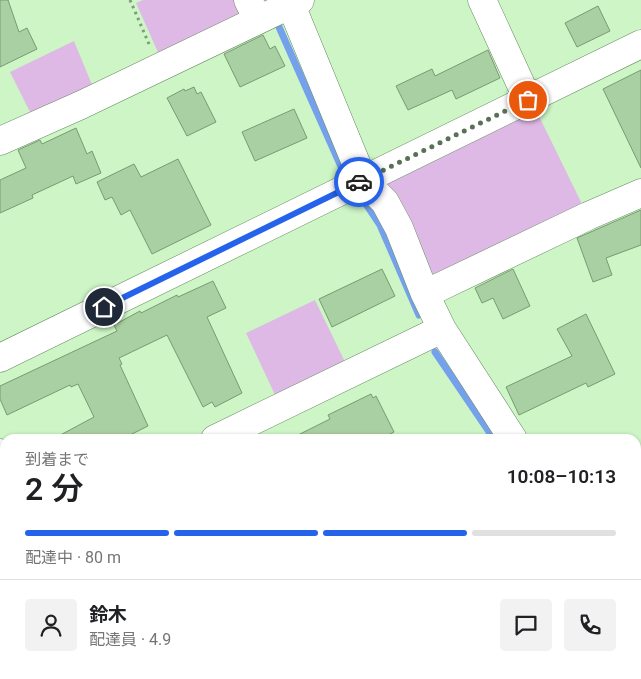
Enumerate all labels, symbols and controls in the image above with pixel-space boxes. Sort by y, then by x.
pin [507,79,549,121]
icon: bag [514,86,542,114]
courier [334,157,384,207]
icon: car [345,168,373,196]
pin [83,286,125,328]
icon: home [90,293,118,321]
text: 到着まで [25,450,89,469]
text: 10:08–10:13 [507,465,616,488]
text: 2 分 [25,470,83,508]
text: 配達中 · 80 m [25,548,121,567]
button: person [25,599,77,651]
button: chat [500,599,552,651]
button: phone [564,599,616,651]
text: 鈴木 [89,603,127,626]
text: 配達員 · 4.9 [89,630,171,649]

